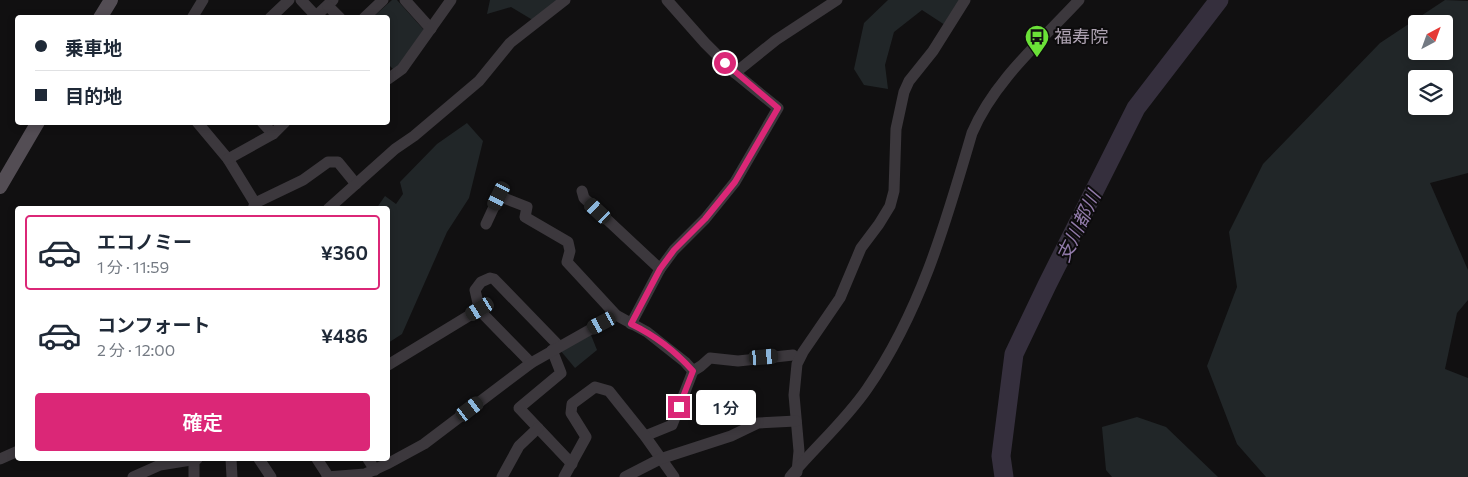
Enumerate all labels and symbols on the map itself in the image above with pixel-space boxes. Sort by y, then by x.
north arrow [1408,15,1452,60]
bus stop icon: 福寿院 [1024,24,1050,58]
place label: 福寿院 [1054,25,1108,47]
route start [714,52,736,74]
car [485,179,512,213]
water label: 支川都川 [1051,185,1105,265]
car [581,195,614,227]
car [463,295,496,323]
car [585,309,618,337]
car [748,348,779,366]
callout: 1 分 [696,390,756,424]
car [453,394,486,424]
route end [668,396,690,418]

